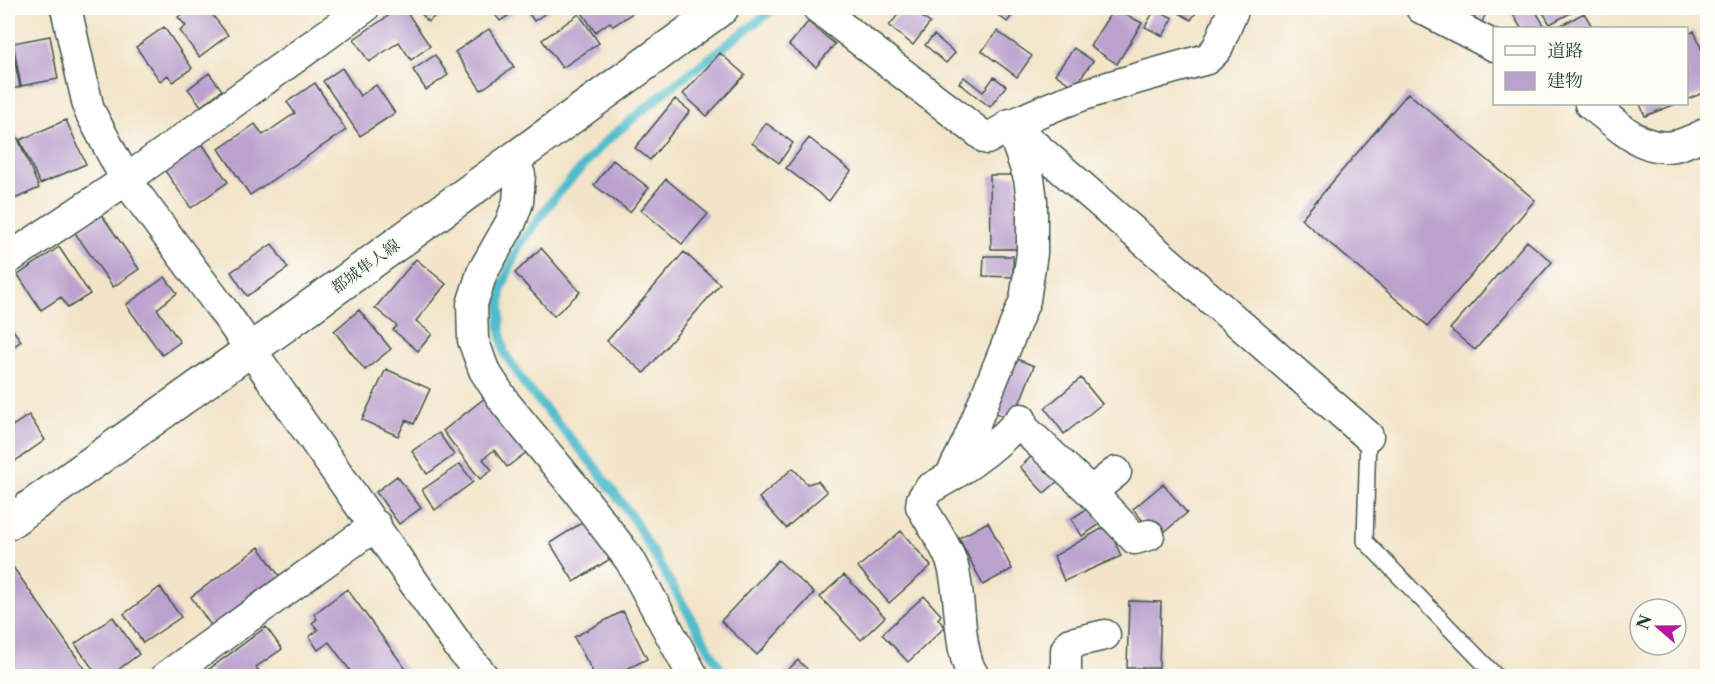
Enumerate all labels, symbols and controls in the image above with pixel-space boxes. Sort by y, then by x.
legend [1493,27,1688,105]
text: 道路 [1547,40,1583,62]
text: 建物 [1547,70,1583,92]
street label: 都城隼人線 [327,234,403,298]
north arrow [1628,597,1688,657]
text: N [1632,612,1656,632]

